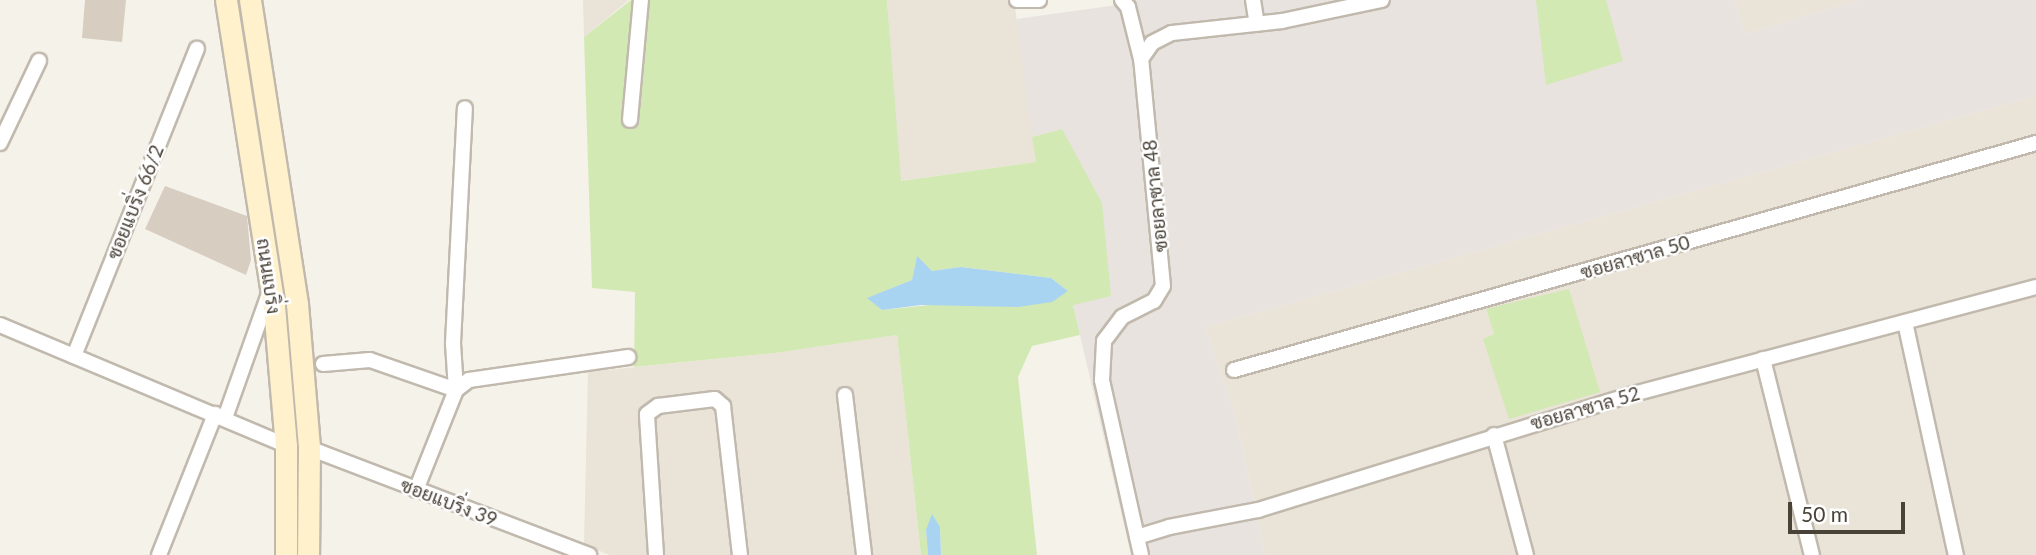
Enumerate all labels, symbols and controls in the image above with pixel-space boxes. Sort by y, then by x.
street label: ซอยลาซาล 48 [1138,139,1172,253]
street label: ซอยแบริ่ง 66/2 [102,141,168,263]
street label: ซอยลาซาล 50 [1578,230,1692,284]
street label: ถนนแบริ่ง [252,237,286,315]
street label: ซอยลาซาล 52 [1528,381,1642,435]
street label: ซอยแบริ่ง 39 [397,473,501,531]
scale bar [1791,489,1908,532]
text: 50 m [1801,501,1848,526]

